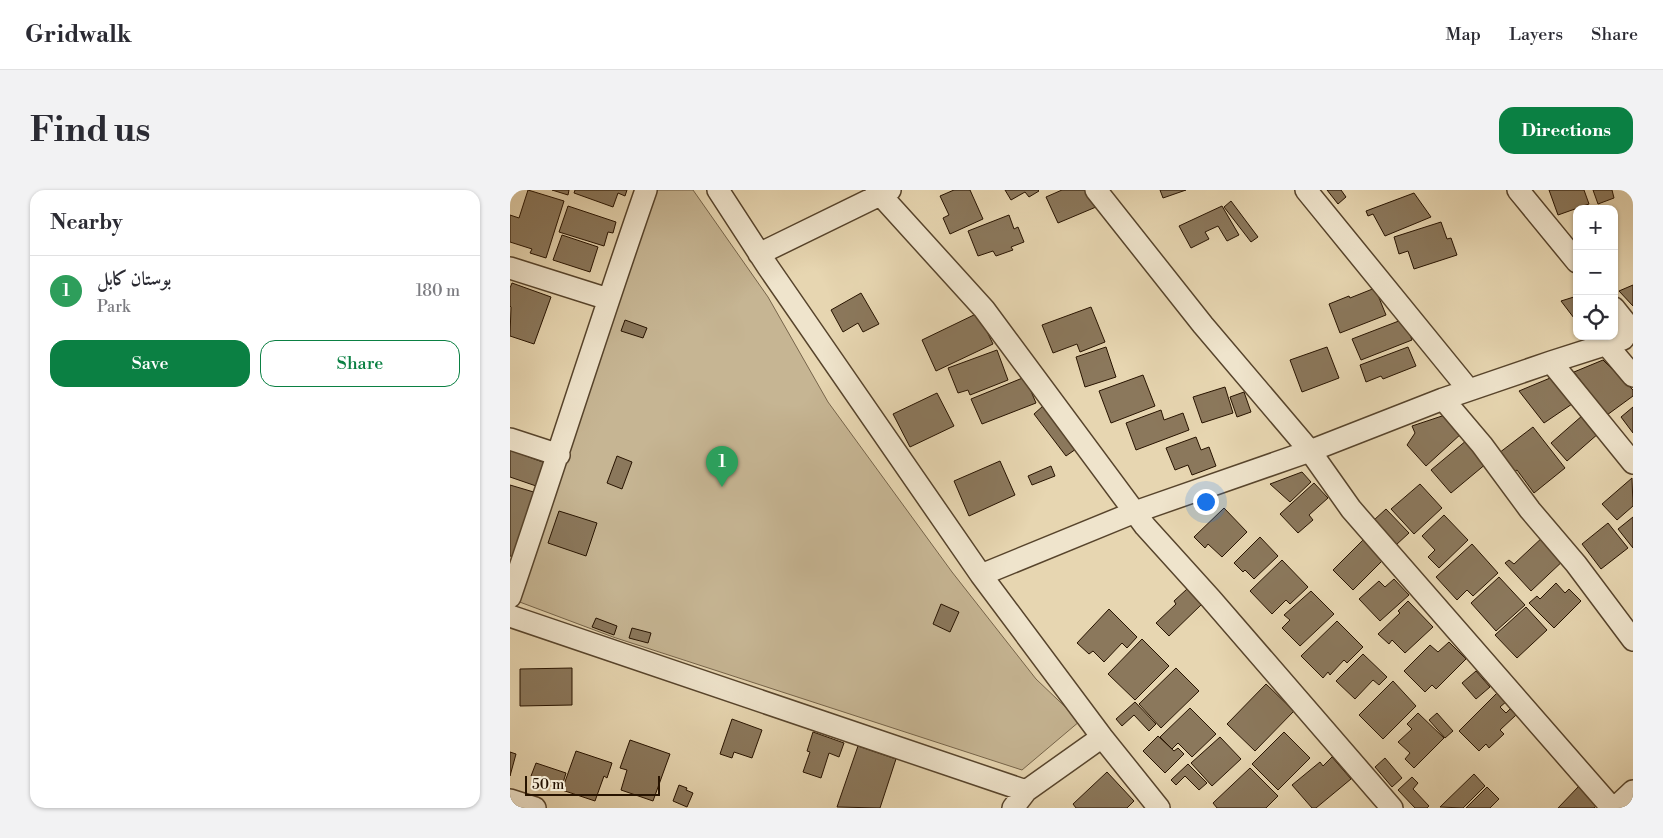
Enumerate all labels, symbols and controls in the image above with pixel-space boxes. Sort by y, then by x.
text: Gridwalk [25,20,132,50]
text: Map [1446,23,1481,46]
text: Layers [1509,23,1563,46]
text: Share [1591,23,1638,46]
button: Directions [1499,107,1633,154]
text: Find us [30,109,150,152]
map controls [1573,205,1618,340]
button: + [1573,205,1618,250]
text: Nearby [50,210,123,236]
button: − [1573,250,1618,295]
text: بوستان کابل [97,267,171,291]
text: 1 [62,281,70,301]
text: 180 m [416,281,460,301]
button: locate [1573,295,1618,340]
text: Park [97,297,130,317]
button: Save [50,340,250,387]
button: Share [260,340,460,387]
pin: 1 [706,446,738,487]
your location [1193,489,1219,515]
scale bar [525,773,660,796]
text: 50 m [532,776,564,794]

